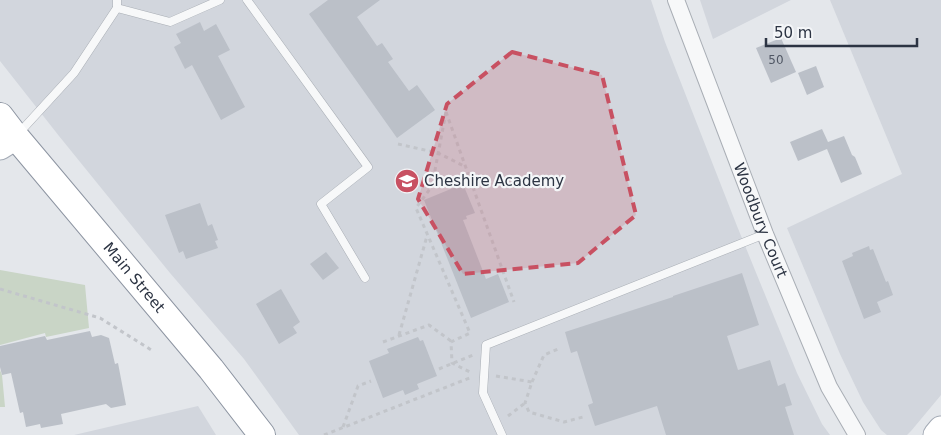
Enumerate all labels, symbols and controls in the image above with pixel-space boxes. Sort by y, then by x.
scale bar [766,15,917,47]
text: 50 m [774,24,812,42]
house number: 50 [768,53,784,67]
street label: Woodbury Court [730,160,791,281]
school or university icon: Cheshire Academy [394,168,420,194]
place label: Cheshire Academy [424,172,564,190]
street label: Main Street [99,239,169,316]

